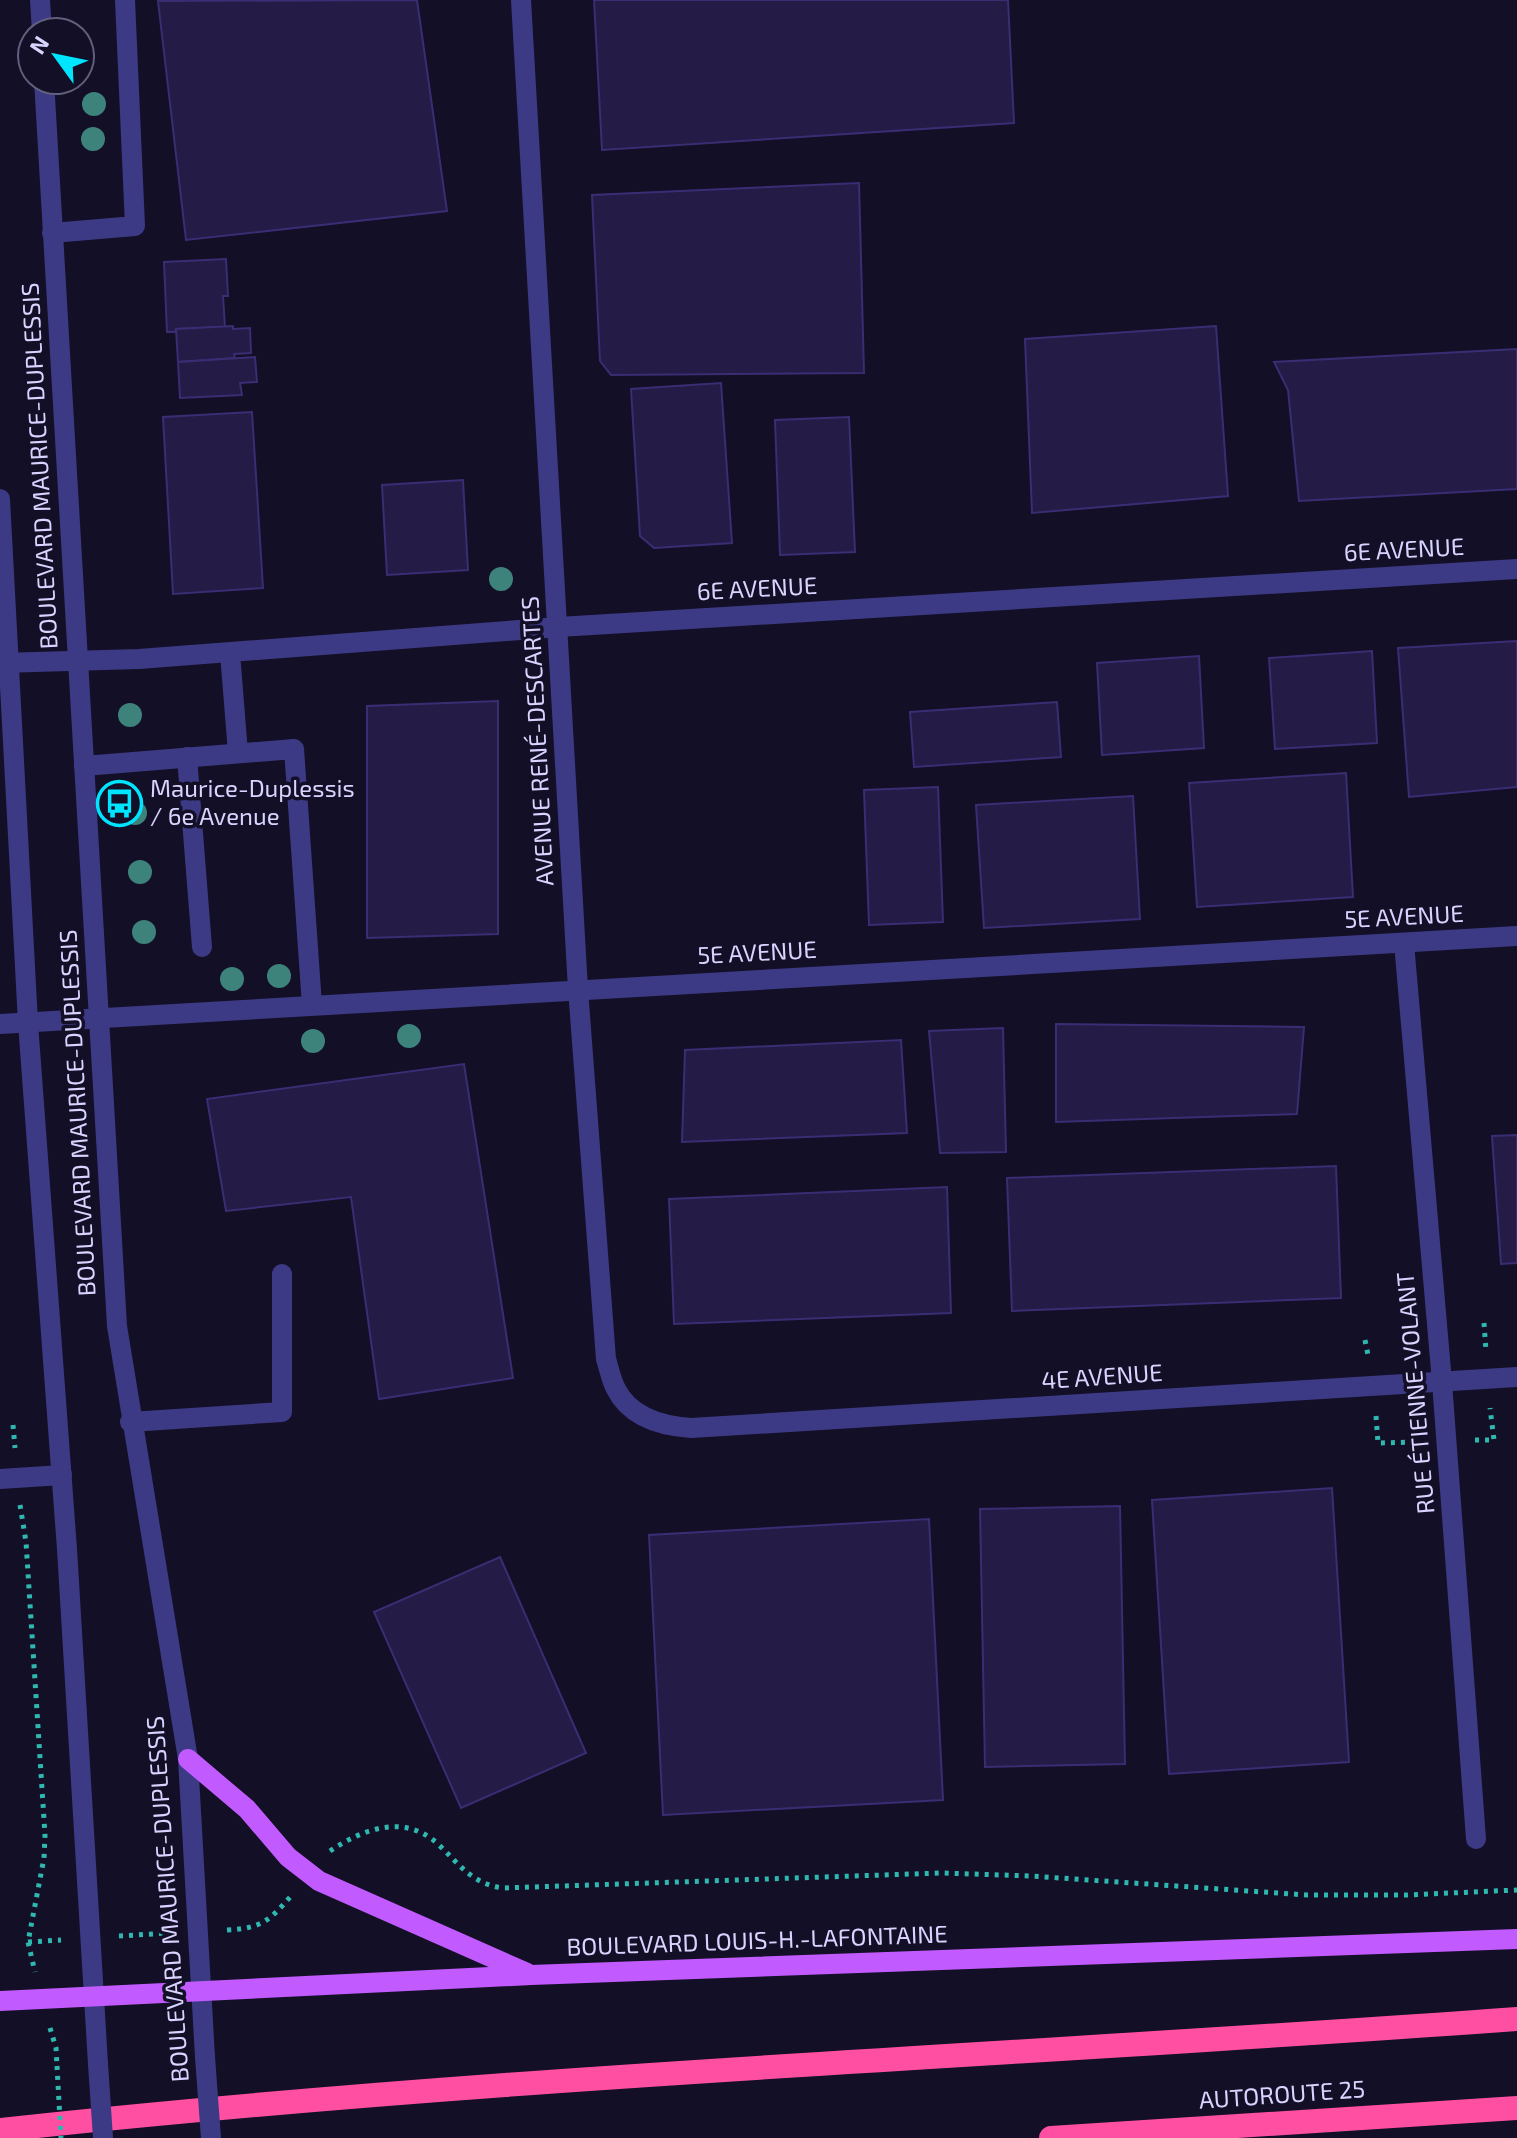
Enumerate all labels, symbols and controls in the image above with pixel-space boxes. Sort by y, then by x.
north arrow [16,16,96,96]
text: N [23,31,54,58]
street label: BOULEVARD MAURICE-DUPLESSIS [14,282,63,650]
street label: 6E AVENUE [1343,531,1465,566]
street label: 6E AVENUE [696,570,818,605]
street label: AVENUE RENÉ-DESCARTES [514,595,559,887]
place label: Maurice-Duplessis / 6e Avenue [150,773,355,830]
bus stop icon: Maurice-Duplessis / 6e Avenue [95,779,143,827]
street label: 5E AVENUE [1343,898,1464,933]
street label: BOULEVARD MAURICE-DUPLESSIS [52,929,101,1297]
street label: 5E AVENUE [696,934,817,969]
street label: RUE ÉTIENNE-VOLANT [1389,1271,1440,1515]
street label: 4E AVENUE [1040,1357,1164,1394]
street label: BOULEVARD MAURICE-DUPLESSIS [139,1715,194,2083]
street label: BOULEVARD LOUIS-H.-LAFONTAINE [566,1918,948,1961]
street label: AUTOROUTE 25 [1198,2073,1366,2114]

